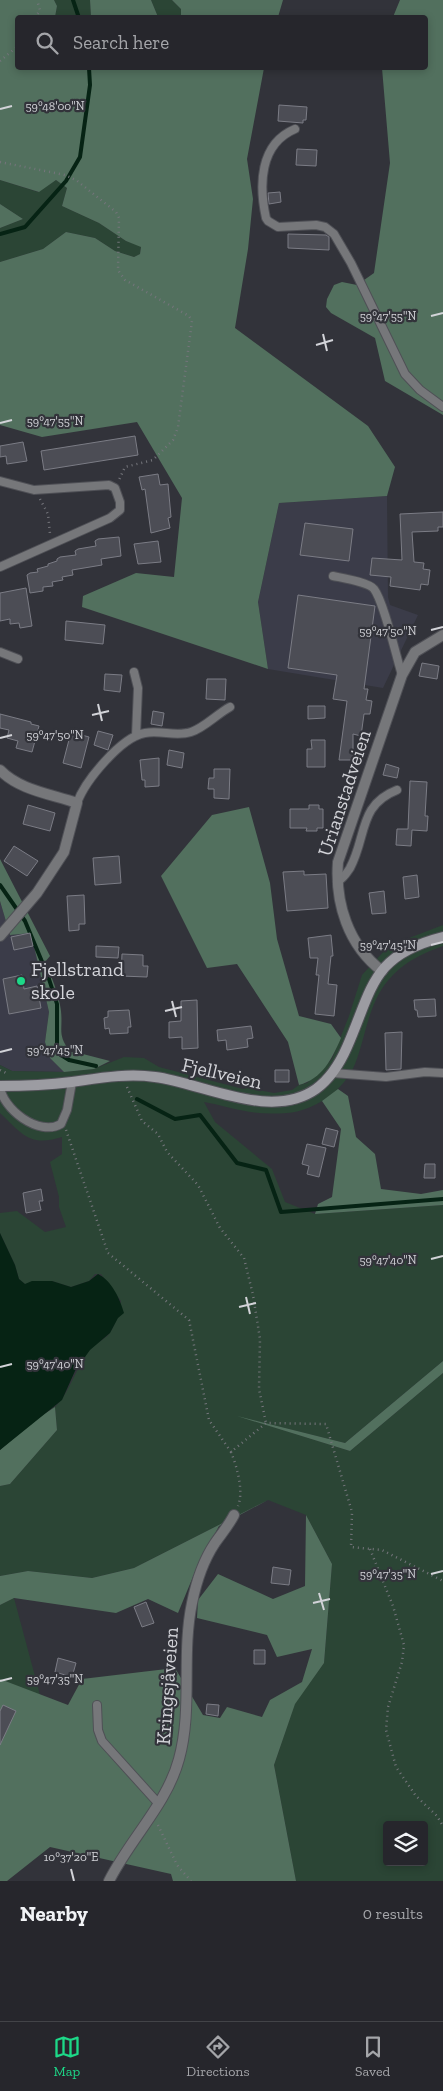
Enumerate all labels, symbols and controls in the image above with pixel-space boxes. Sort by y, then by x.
search box [15,15,428,70]
icon: search [33,29,61,57]
text: Search here [73,31,169,54]
text: 59°48'00"N [25,99,85,113]
text: 59°47'55"N [360,309,416,323]
text: 59°47'55"N [27,414,83,428]
text: 59°47'50"N [359,624,417,638]
street label: Urianstadveien [312,726,376,859]
text: 59°47'50"N [26,728,84,742]
text: 59°47'45"N [360,938,416,952]
place label: Fjellstrand skole [31,957,124,1004]
marker: Fjellstrand skole [15,975,27,987]
text: 59°47'45"N [27,1043,83,1057]
street label: Fjellveien [180,1052,265,1094]
text: 59°47'40"N [359,1253,417,1267]
text: 59°47'40"N [26,1357,84,1371]
text: 59°47'35"N [360,1567,416,1581]
street label: Kringsjåveien [151,1626,183,1746]
text: 59°47'35"N [27,1672,83,1686]
map controls [383,1821,428,1866]
button: layers [383,1821,428,1866]
text: 10°37'20"E [44,1850,98,1864]
text: Nearby [20,1901,88,1926]
text: 0 results [363,1904,423,1923]
tab: Map [53,2033,81,2080]
tab: Directions [186,2033,250,2080]
tab: Saved [355,2033,390,2080]

